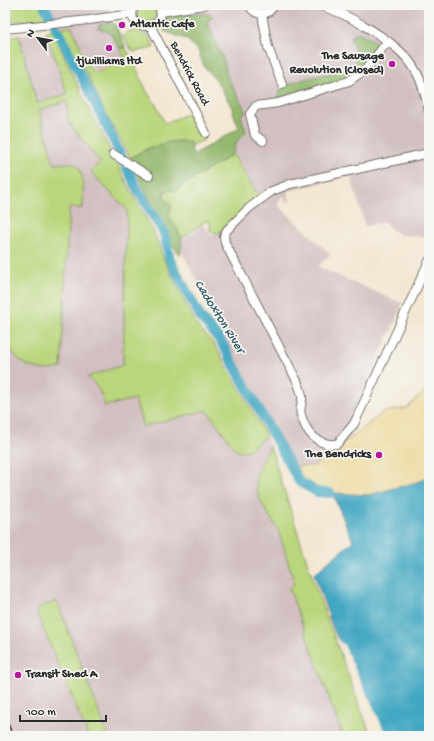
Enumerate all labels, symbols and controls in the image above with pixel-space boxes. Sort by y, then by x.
north arrow [18,18,58,58]
place label: Atlantic Cafe [129,18,195,32]
marker: Atlantic Cafe [117,20,127,30]
text: N [24,28,38,40]
street label: Bendrick Road [166,39,212,109]
marker: tjwilliams ltd [104,43,114,53]
place label: The Sausage Revolution (Closed) [289,50,385,78]
place label: tjwilliams ltd [75,55,144,69]
marker: The Sausage Revolution (Closed) [387,59,397,69]
water label: Cadoxton River [191,278,249,358]
place label: The Bendricks [304,448,372,462]
marker: The Bendricks [374,450,384,460]
place label: Transit Shed A [25,668,98,682]
marker: Transit Shed A [13,670,23,680]
scale bar [20,697,106,723]
text: 100 m [25,706,56,720]

